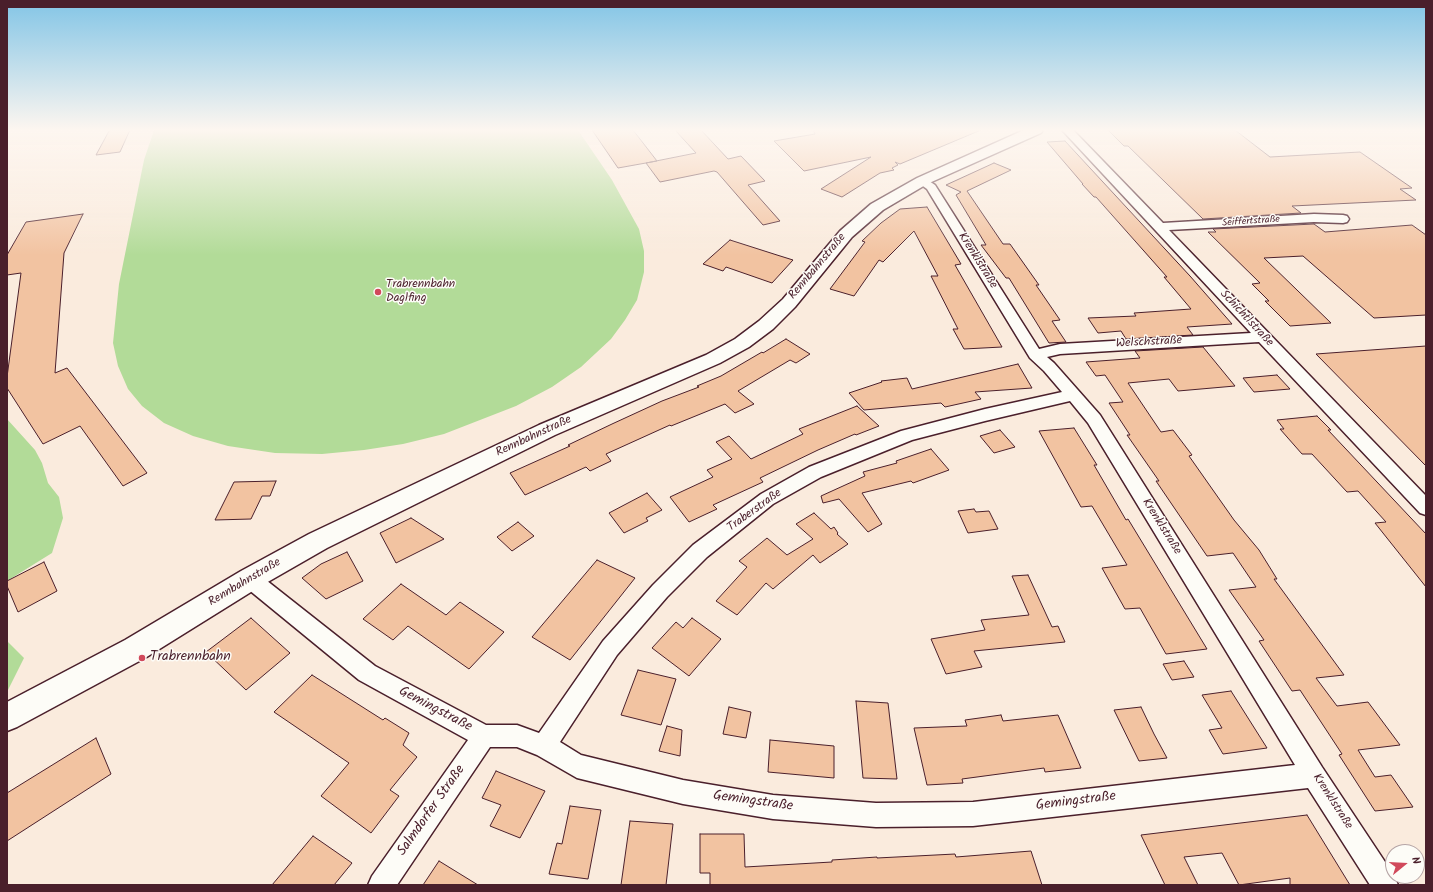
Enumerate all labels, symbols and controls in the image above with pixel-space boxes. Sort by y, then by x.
street label: Seiffertstraße [1222,214,1280,230]
street label: Krenklstraße [954,230,1000,292]
street label: Rennbahnstraße [786,231,850,303]
place label: Trabrennbahn Daglfing [386,278,455,306]
marker: Trabrennbahn Daglfing [373,287,383,297]
street label: Schichtlstraße [1216,288,1276,350]
street label: Welschstraße [1115,334,1183,352]
street label: Rennbahnstraße [494,413,574,461]
street label: Traberstraße [725,487,785,535]
street label: Krenklstraße [1138,496,1184,558]
street label: Rennbahnstraße [206,556,284,610]
place label: Trabrennbahn [150,650,231,666]
marker: Trabrennbahn [137,653,147,663]
street label: Gemingstraße [396,684,474,736]
street label: Salmdorfer Straße [394,762,470,860]
street label: Krenklstraße [1309,772,1355,832]
street label: Gemingstraße [712,788,794,816]
street label: Gemingstraße [1035,789,1117,815]
north arrow [1385,844,1425,884]
text: N [1406,855,1425,867]

